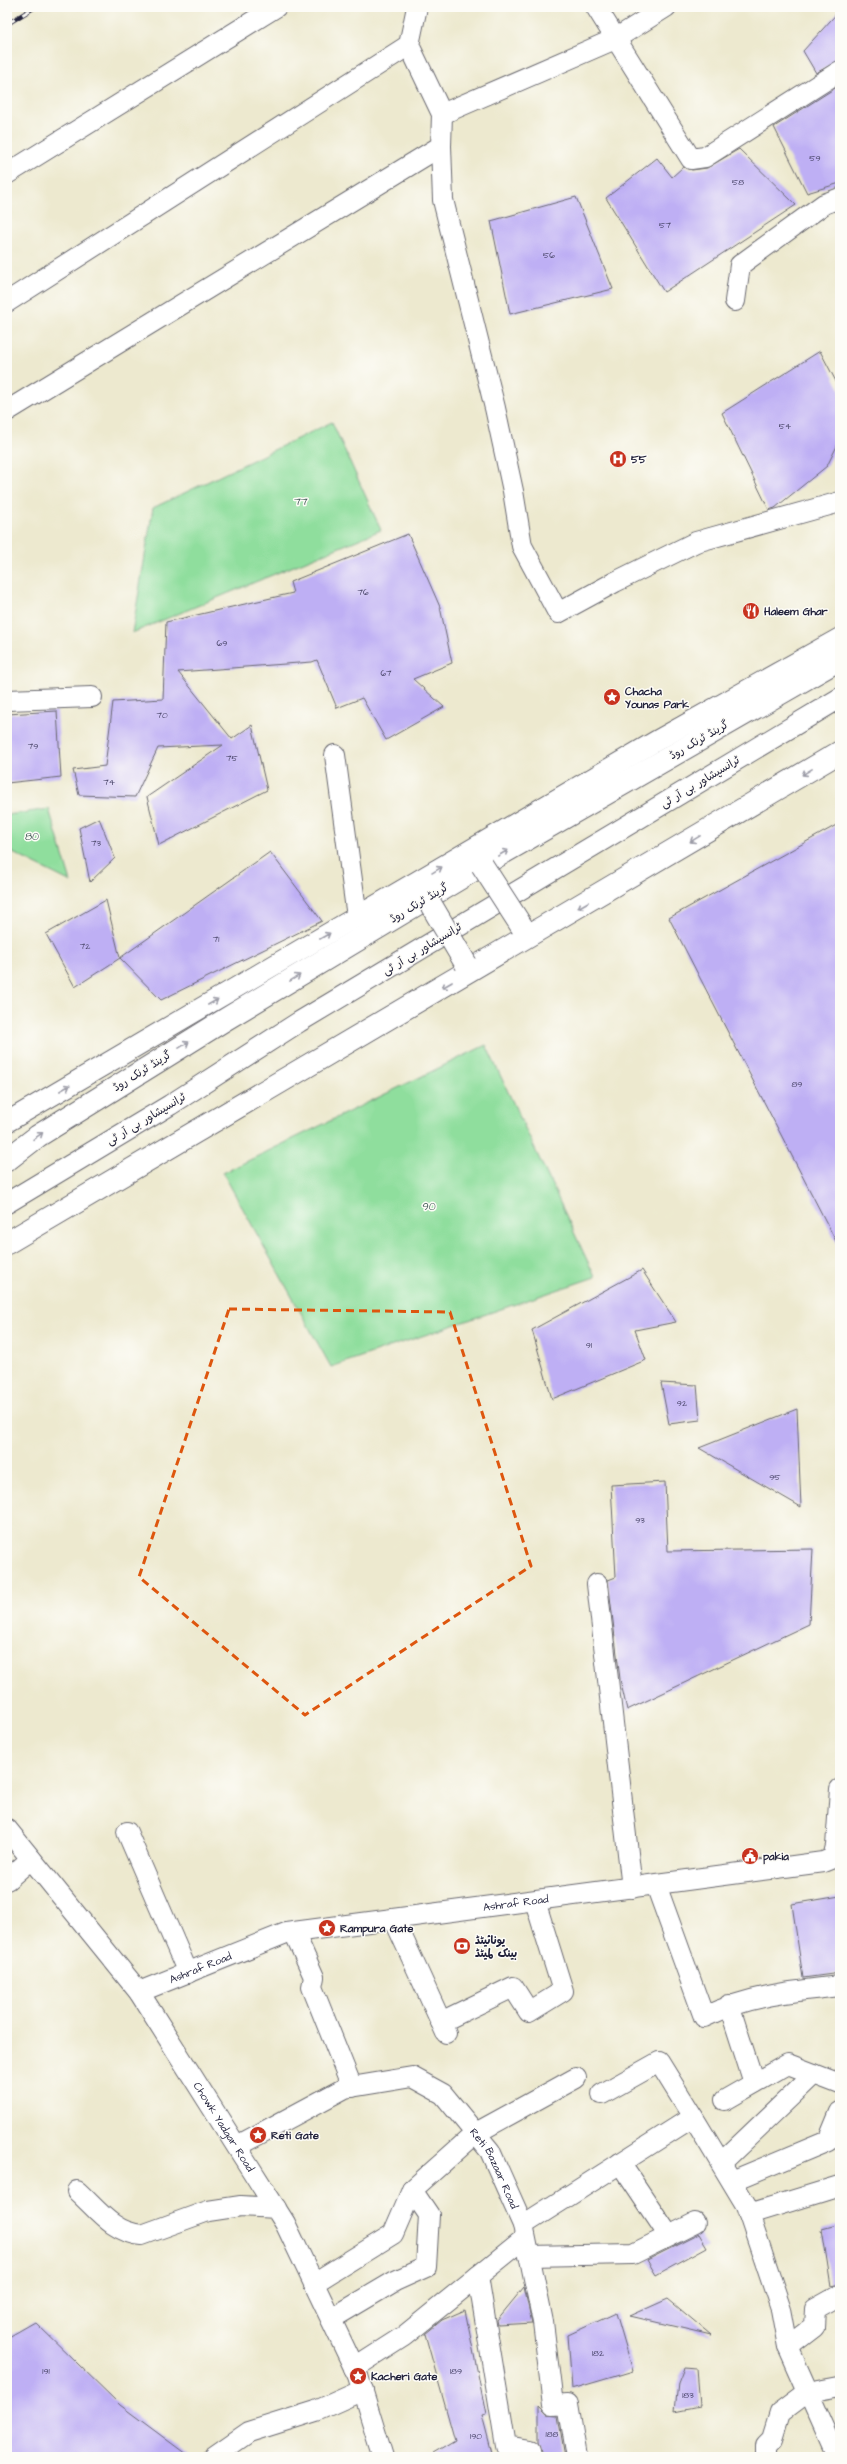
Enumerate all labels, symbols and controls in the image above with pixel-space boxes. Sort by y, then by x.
house number: 59 [809,152,821,165]
house number: 58 [732,176,744,189]
house number: 57 [659,219,671,232]
house number: 56 [543,249,555,262]
house number: 54 [779,420,791,433]
hospital icon: 55 [608,449,628,469]
place label: 55 [631,452,647,467]
park label: 77 [294,494,308,509]
house number: 76 [357,586,369,599]
restaurant icon: Haleem Ghar [741,601,761,621]
place label: Haleem Ghar [763,604,829,619]
house number: 69 [217,637,227,650]
house number: 67 [380,667,392,680]
place label: Chacha Younas Park [625,684,689,712]
place icon: Chacha Younas Park [602,687,622,707]
house number: 70 [156,709,168,722]
street label: گرینڈ ٹرنک روڈ [667,717,732,763]
house number: 79 [28,740,38,753]
house number: 75 [226,752,239,765]
street label: ٹرانسپشاور بی آر ٹی [658,752,743,812]
one-way arrow [801,769,813,777]
house number: 74 [103,776,115,789]
park label: 80 [25,829,39,844]
one-way arrow [689,835,701,843]
house number: 73 [91,837,101,850]
one-way arrow [497,849,509,857]
one-way arrow [431,865,443,873]
street label: گرینڈ ٹرنک روڈ [387,879,451,926]
one-way arrow [578,901,589,909]
street label: ٹرانسپشاور بی آر ٹی [380,919,465,979]
one-way arrow [319,931,331,939]
house number: 71 [213,933,219,946]
house number: 72 [80,940,91,953]
one-way arrow [289,973,301,981]
one-way arrow [441,981,453,989]
one-way arrow [207,997,219,1005]
one-way arrow [178,1041,189,1049]
street label: گرینڈ ٹرنک روڈ [110,1047,174,1095]
house number: 89 [792,1078,802,1091]
one-way arrow [59,1084,71,1092]
street label: ٹرانسپشاور بی آر ٹی [104,1089,189,1149]
one-way arrow [32,1132,43,1140]
park label: 90 [422,1199,436,1214]
house number: 91 [586,1339,592,1352]
house number: 92 [677,1397,688,1410]
house number: 95 [769,1471,781,1484]
house number: 93 [635,1514,645,1527]
public building icon: pakia [740,1846,760,1866]
place label: pakia [763,1849,789,1865]
street label: Ashraf Road [482,1891,550,1914]
place icon: Rampura Gate [317,1918,337,1938]
place label: Rampura Gate [340,1921,413,1937]
place label: یونائیٹڈ بینک لمیٹڈ [475,1933,517,1961]
bank icon: یونائیٹڈ بینک لمیٹڈ [452,1936,472,1956]
street label: Ashraf Road [167,1948,234,1987]
street label: Chowk Yadgar Road [190,2079,258,2175]
place icon: Reti Gate [248,2125,268,2145]
street label: Reti Bazaar Road [467,2125,522,2211]
place label: Reti Gate [271,2128,319,2143]
house number: 182 [592,2347,605,2360]
house number: 191 [42,2365,50,2378]
house number: 189 [450,2365,462,2378]
place icon: Kacheri Gate [348,2366,368,2386]
place label: Kacheri Gate [371,2369,437,2384]
house number: 183 [682,2389,694,2402]
house number: 188 [546,2428,559,2441]
house number: 190 [470,2430,482,2443]

